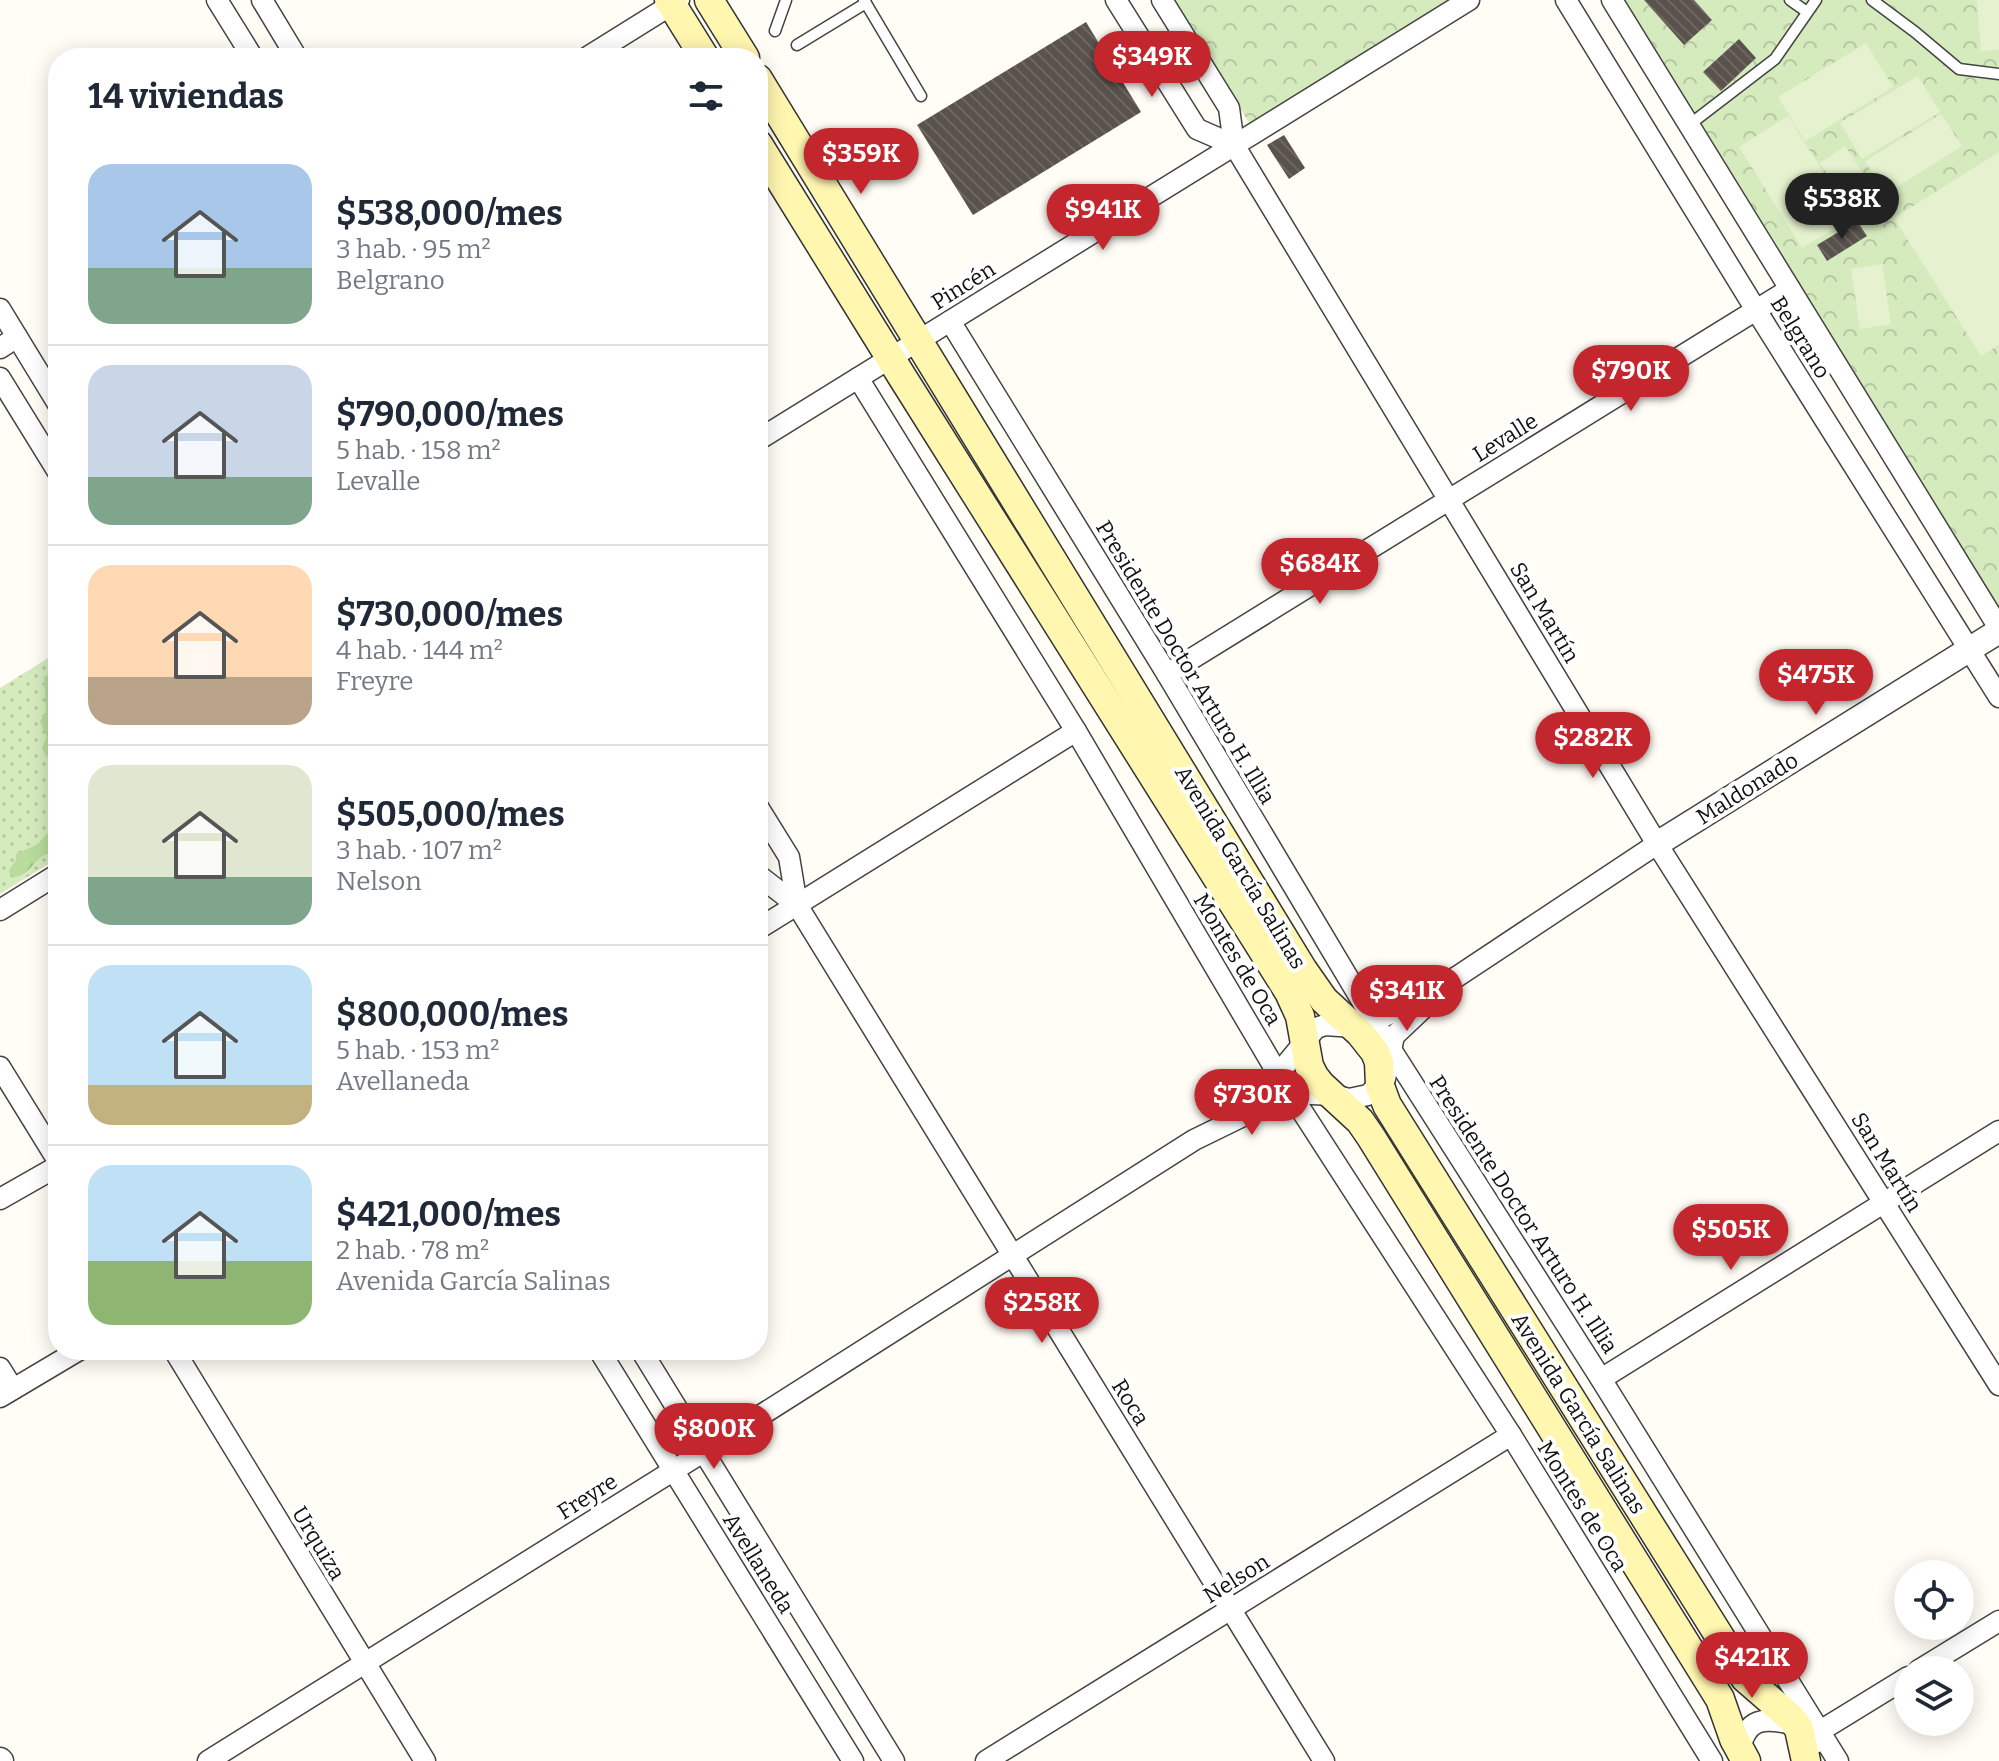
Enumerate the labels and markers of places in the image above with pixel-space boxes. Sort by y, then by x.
pin: $349K [1096,31,1208,99]
pin: $359K [805,128,917,196]
pin: $538K [1786,173,1898,241]
pin: $941K [1047,184,1159,252]
pin: $790K [1575,345,1687,413]
pin: $684K [1264,538,1376,606]
pin: $475K [1760,649,1872,717]
pin: $282K [1537,712,1649,780]
pin: $341K [1351,965,1463,1033]
pin: $730K [1196,1069,1308,1137]
pin: $505K [1675,1204,1787,1272]
pin: $258K [986,1277,1098,1345]
pin: $800K [658,1403,770,1471]
pin: $421K [1696,1632,1808,1700]

